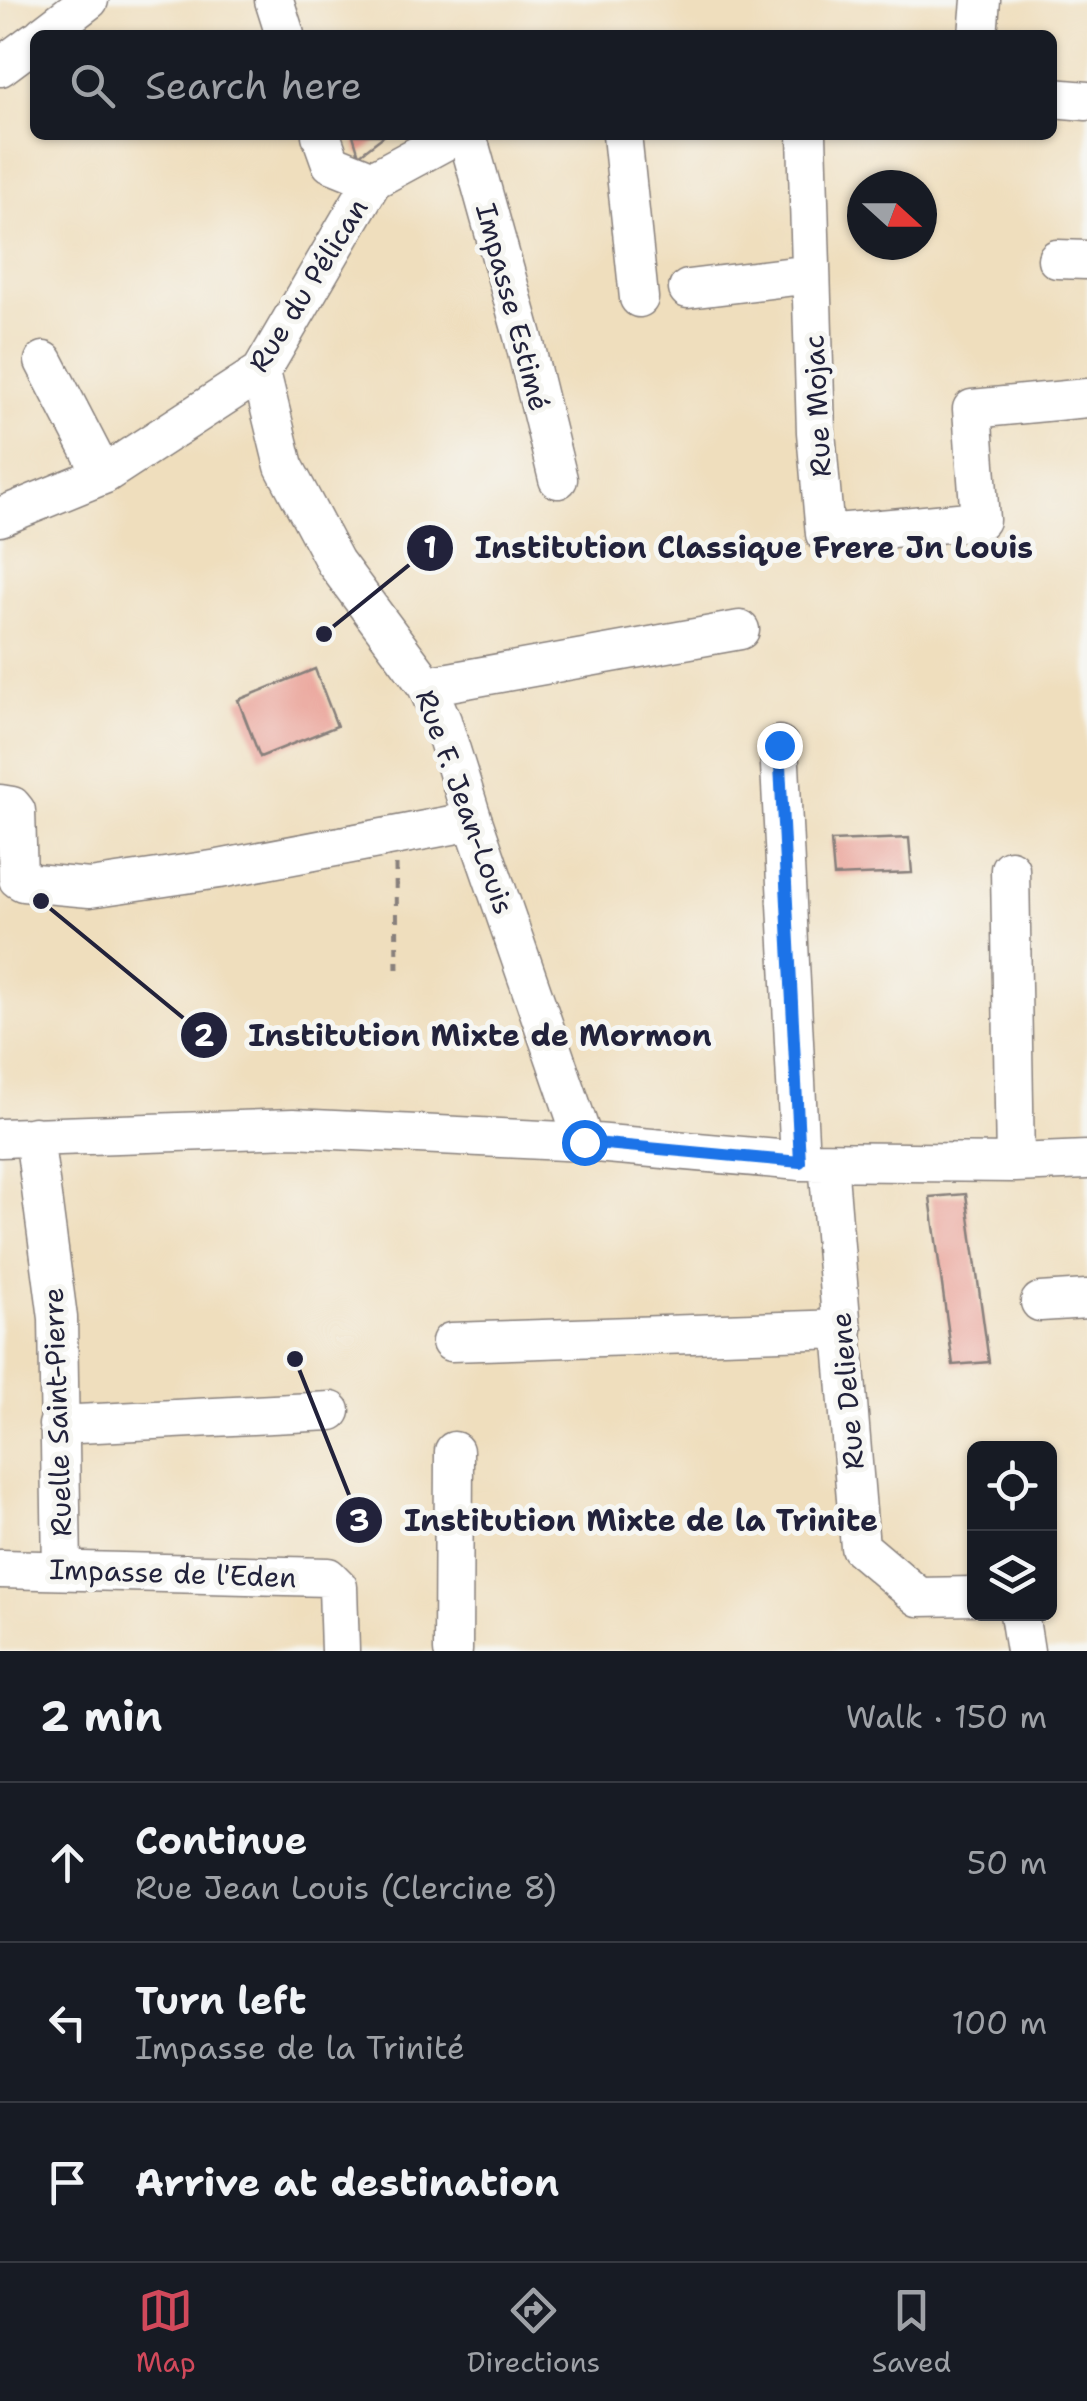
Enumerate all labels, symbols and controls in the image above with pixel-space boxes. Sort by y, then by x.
search box [30,30,1057,140]
icon: search [65,58,120,113]
text: Search here [145,60,362,111]
north arrow [847,170,937,260]
street label: Rue du Pélican [239,191,377,379]
street label: Impasse Estimé [467,199,559,415]
street label: Rue Mojac [794,334,840,478]
callout: Institution Classique Frere Jn Louis [405,518,1053,578]
text: 1 [423,527,437,568]
text: Institution Classique Frere Jn Louis [475,527,1033,568]
street label: Rue F. Jean-Louis [407,685,523,919]
route end [757,723,803,769]
callout: Institution Mixte de Mormon [179,1005,732,1065]
text: 2 [194,1015,215,1056]
text: Institution Mixte de Mormon [248,1015,712,1056]
route start [562,1120,608,1166]
street label: Ruelle Saint-Pierre [34,1287,80,1537]
street label: Rue Deliene [821,1311,873,1471]
map controls [967,1441,1057,1621]
button: locate [967,1441,1057,1531]
callout: Institution Mixte de la Trinite [334,1490,899,1550]
text: 3 [349,1500,370,1541]
text: Institution Mixte de la Trinite [404,1500,878,1541]
button: layers [967,1531,1057,1621]
street label: Impasse de l'Eden [49,1550,297,1596]
text: 2 min [40,1688,162,1744]
text: Walk · 150 m [846,1695,1047,1738]
text: Continue [135,1815,307,1866]
icon: ahead [40,1835,95,1890]
text: 50 m [967,1841,1047,1884]
text: Rue Jean Louis (Clercine 8) [135,1866,557,1909]
text: Turn left [135,1975,307,2026]
icon: left [40,1995,95,2050]
text: 100 m [951,2001,1047,2044]
text: Impasse de la Trinité [135,2026,465,2069]
icon: arrive [40,2155,95,2210]
text: Arrive at destination [135,2157,559,2208]
tab: Map [136,2283,196,2381]
tab: Directions [467,2283,600,2381]
tab: Saved [872,2283,951,2381]

